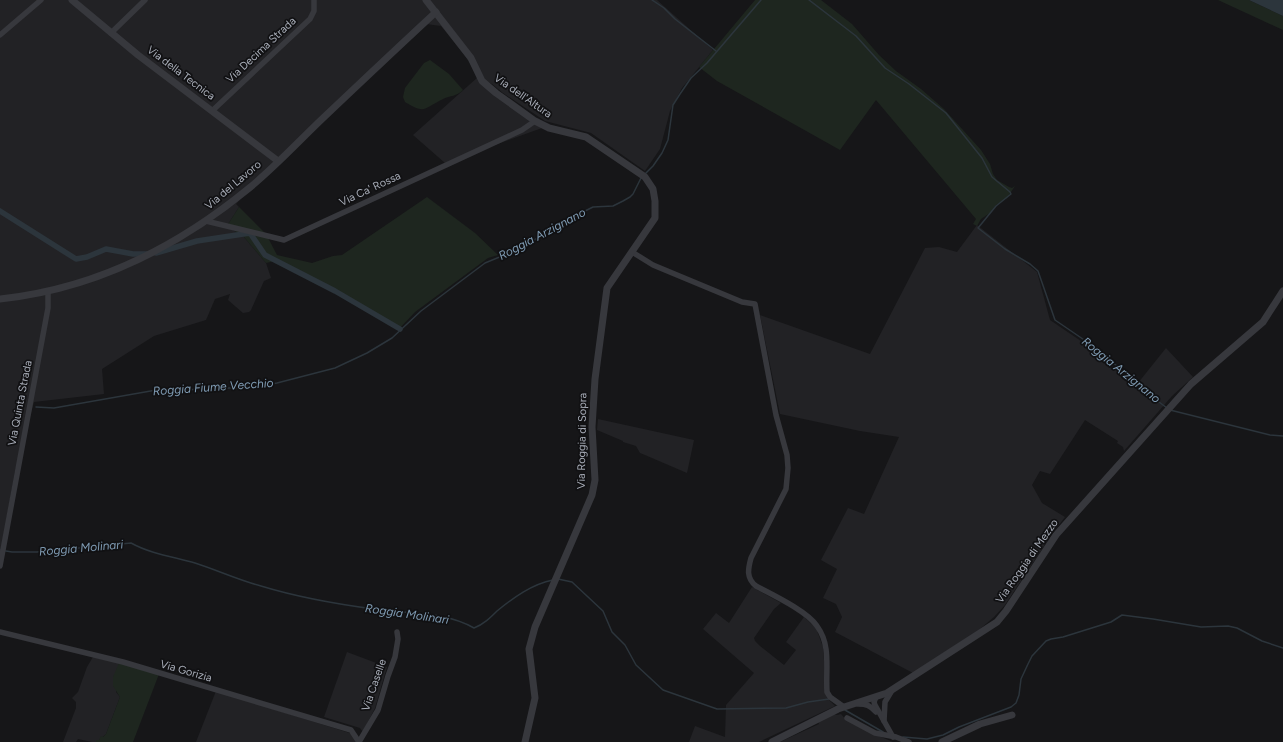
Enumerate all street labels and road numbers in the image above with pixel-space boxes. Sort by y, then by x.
street label: Via Decima Strada [223,14,299,86]
street label: Via della Tecnica [144,43,218,103]
street label: Via dell'Altura [492,71,554,121]
street label: Via del Lavoro [202,158,264,212]
street label: Via Ca' Rossa [337,169,403,209]
street label: Via Quinta Strada [5,359,35,447]
street label: Via Roggia di Sopra [575,393,589,489]
street label: Via Roggia di Mezzo [993,516,1061,606]
street label: Via Gorizia [159,657,213,685]
street label: Via Caselle [359,657,389,713]

